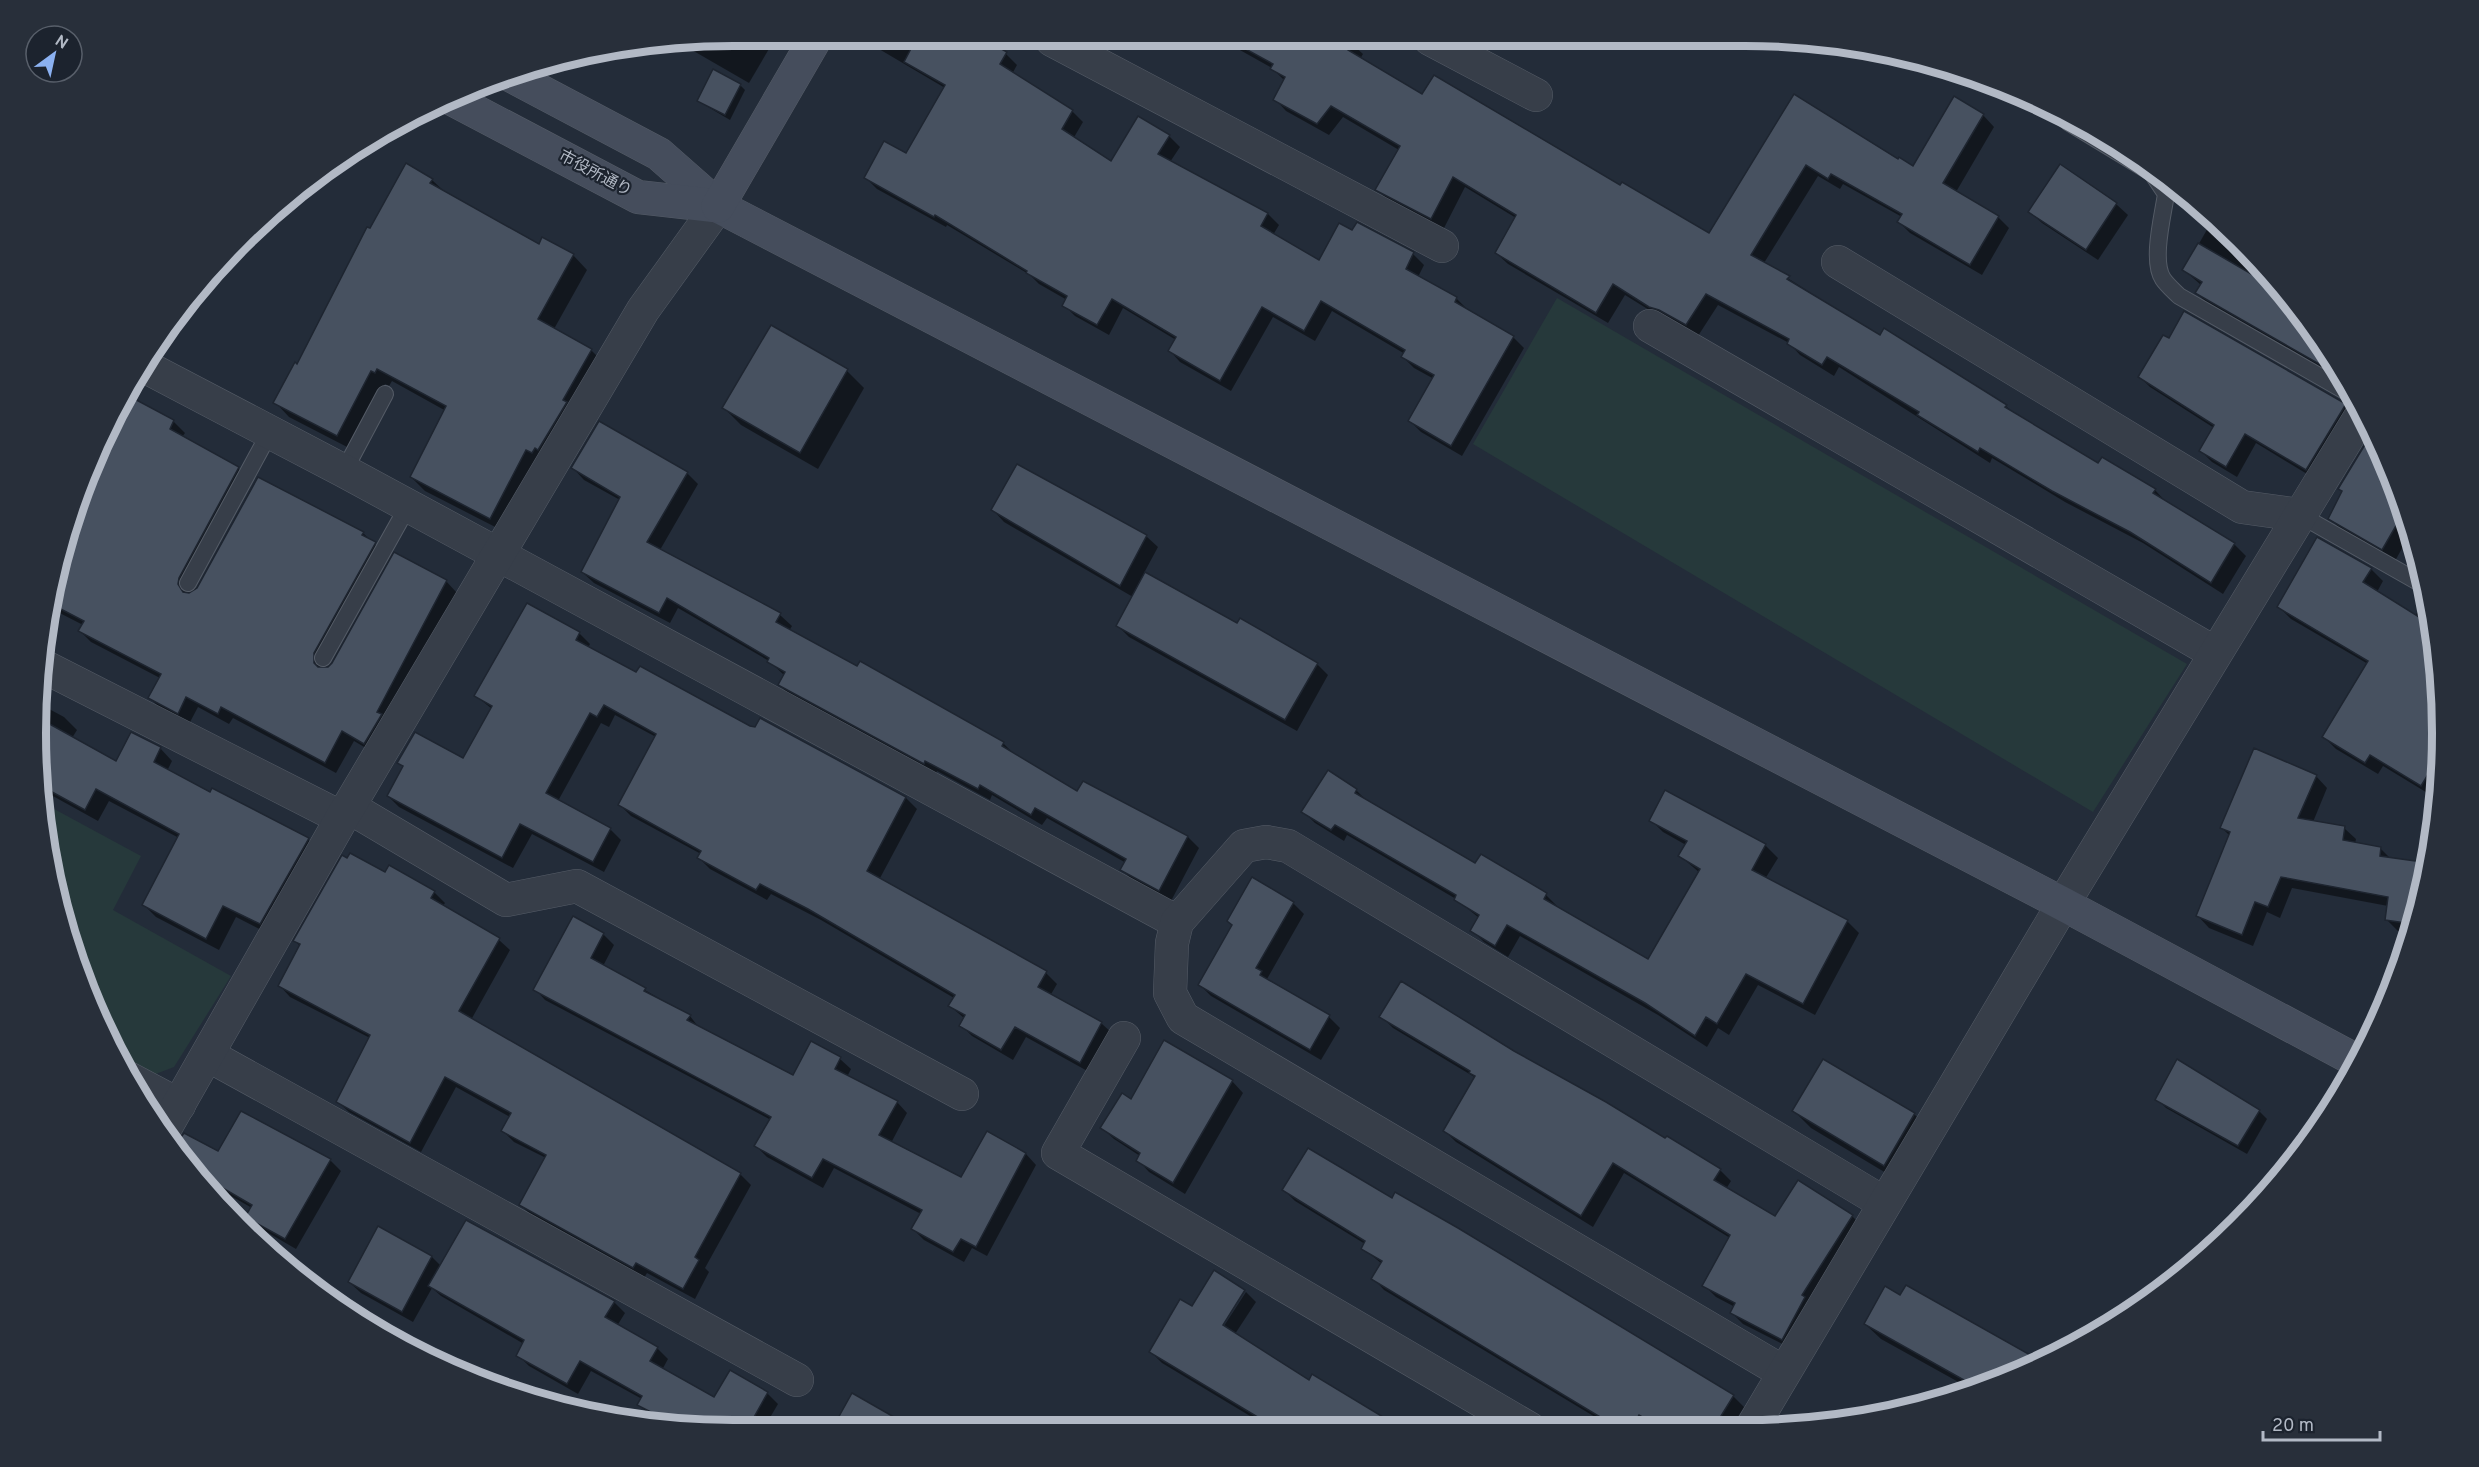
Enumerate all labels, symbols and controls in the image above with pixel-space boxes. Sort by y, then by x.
north arrow [24,24,84,84]
text: N [51,32,71,55]
street label: 市役所通り [555,146,635,202]
scale bar [2263,1404,2380,1442]
text: 20 m [2272,1415,2314,1438]

